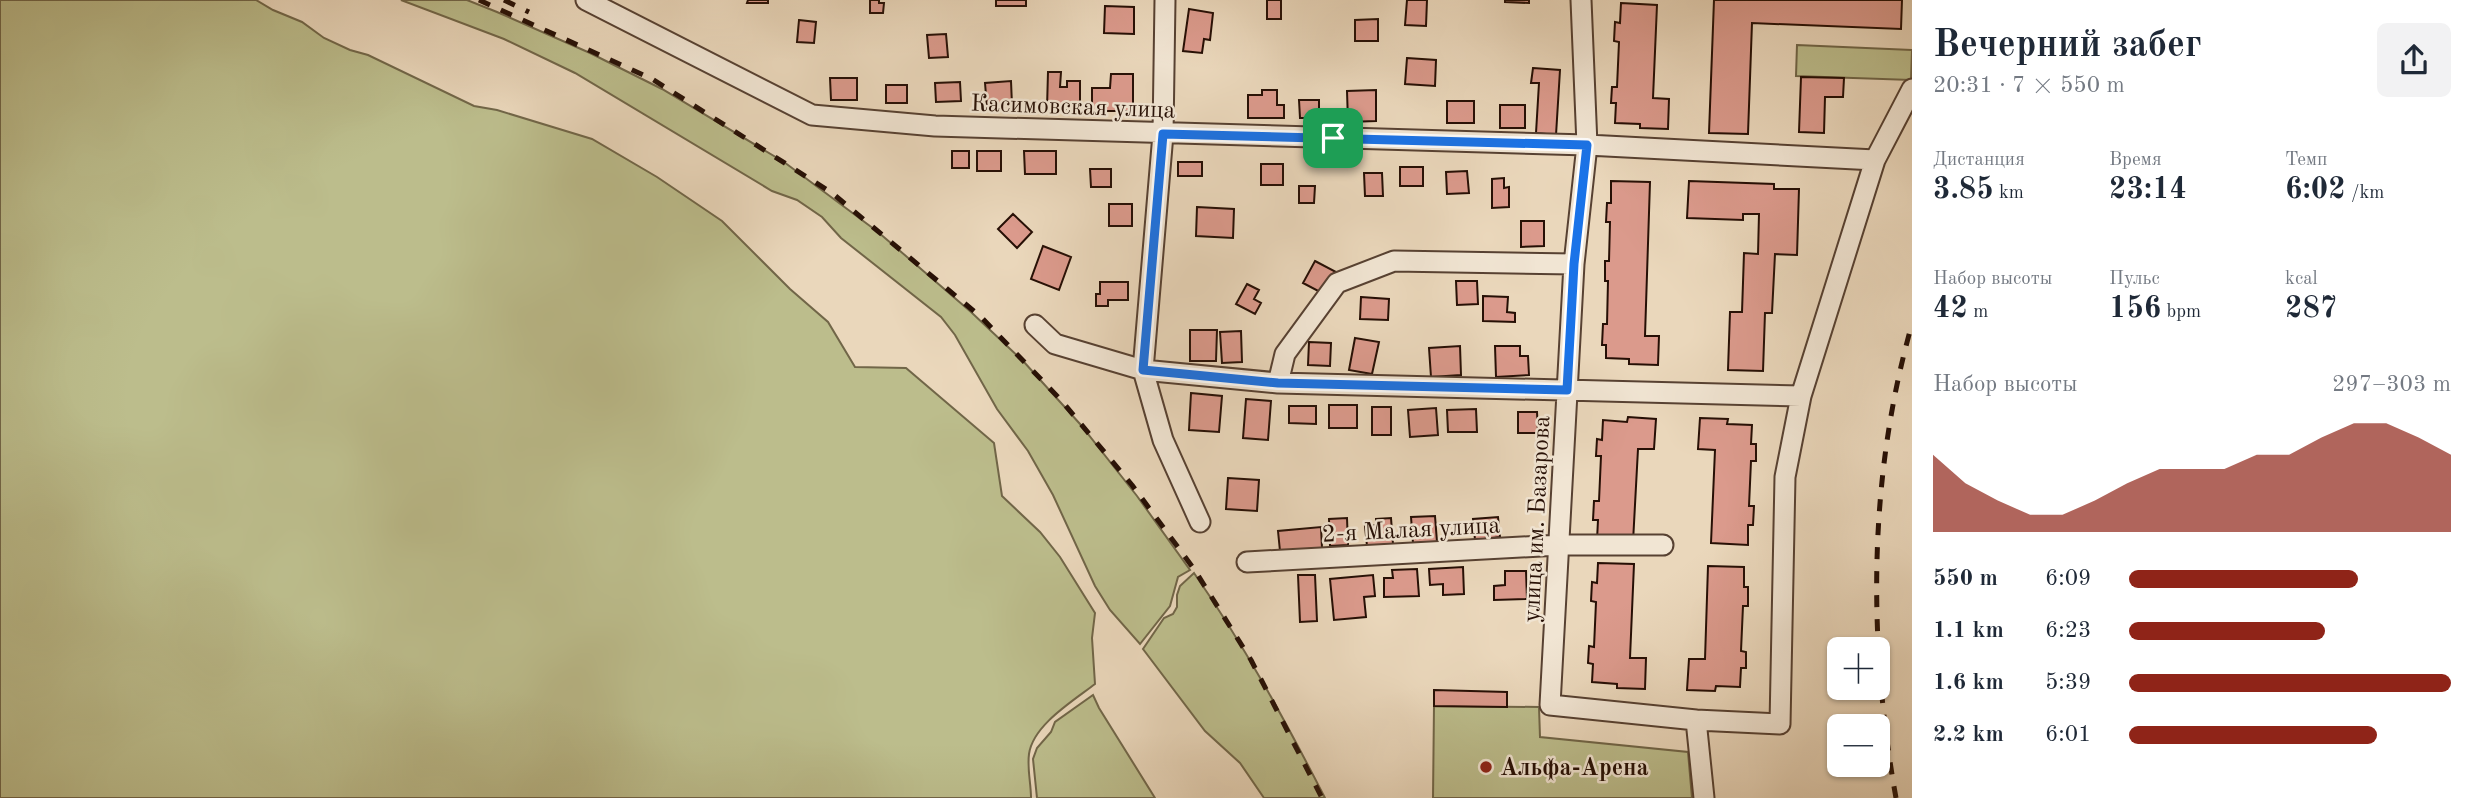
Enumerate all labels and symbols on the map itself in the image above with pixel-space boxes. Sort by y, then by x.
street label: Касимовская улица [970,92,1176,124]
pin [1303,108,1363,168]
street label: улица им. Базарова [1521,415,1555,623]
street label: 2-я Малая улица [1321,514,1501,548]
place label: Альфа-Арена [1500,757,1649,781]
marker: Альфа-Арена [1478,759,1494,775]

